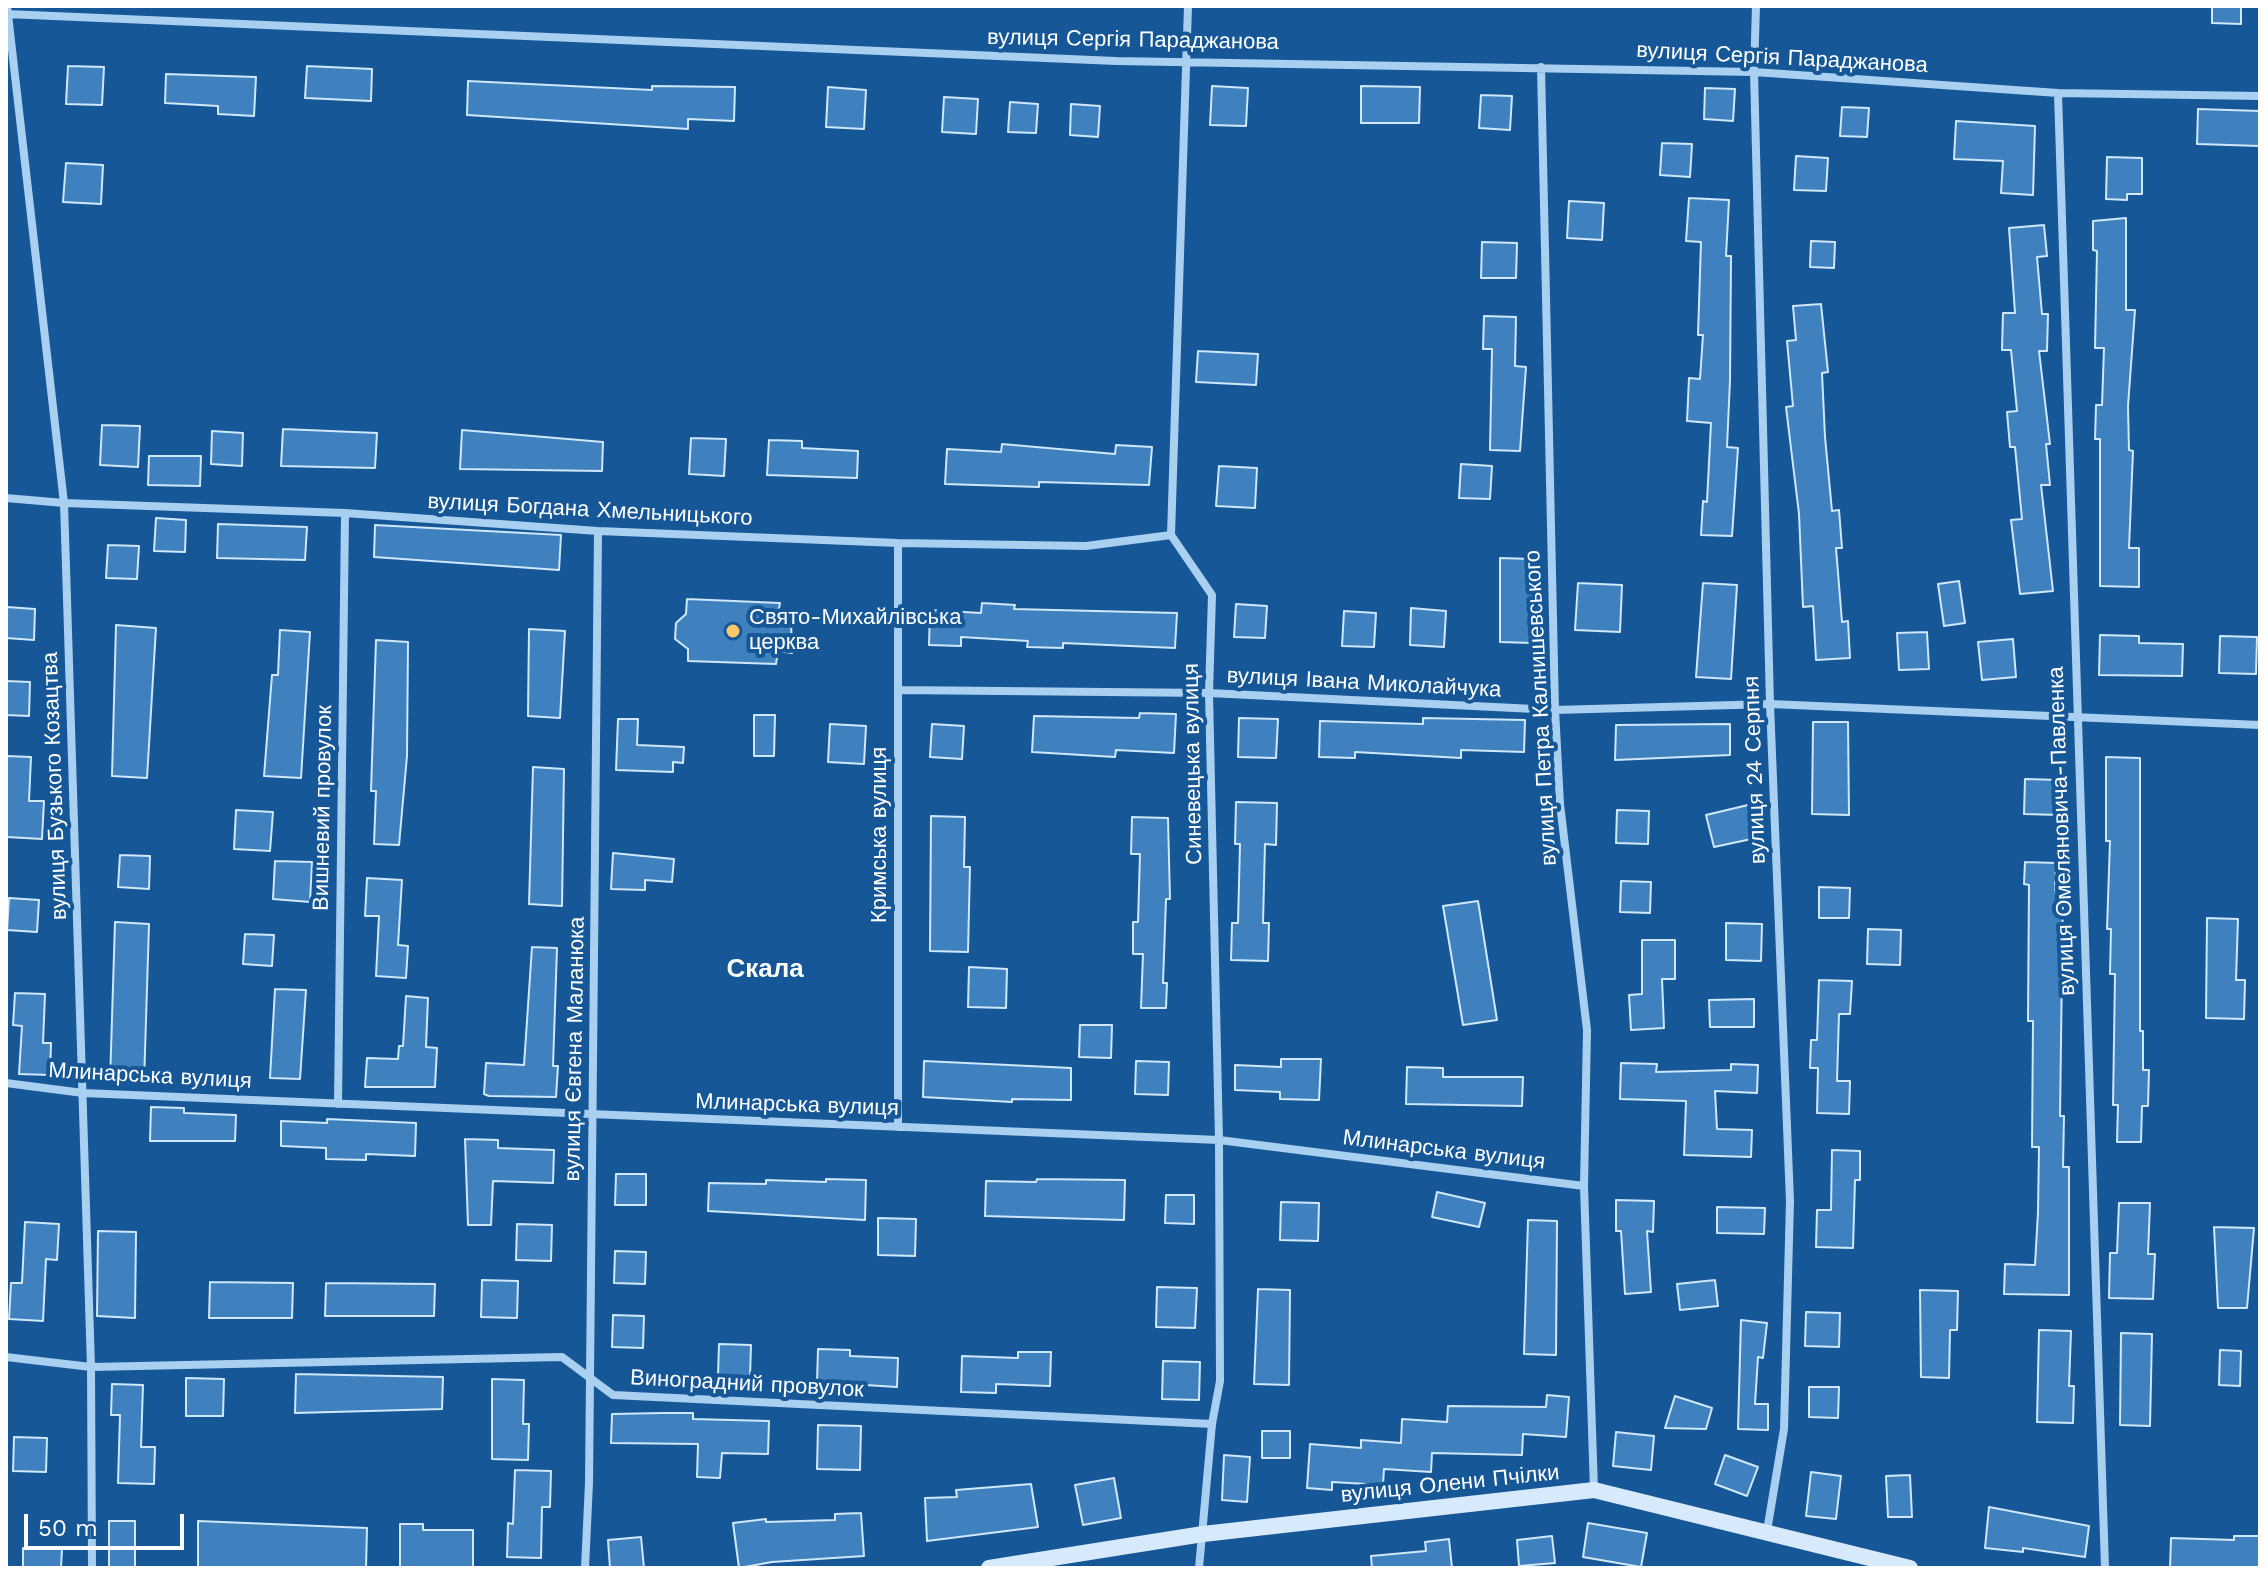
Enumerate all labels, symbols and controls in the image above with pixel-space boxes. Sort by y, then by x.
street label: вулиця Сергія Параджанова [987,24,1279,56]
street label: вулиця Сергія Параджанова [1636,37,1928,79]
street label: вулиця Богдана Хмельницького [427,488,753,532]
street label: вулиця Петра Калнишевського [1520,549,1562,867]
place label: Свято-Михайлівська церква [749,605,961,656]
marker: Свято-Михайлівська церква [724,622,742,640]
street label: вулиця Бузького Козацтва [37,652,73,920]
street label: Синевецька вулиця [1178,663,1208,865]
street label: вулиця Івана Миколайчука [1226,663,1502,703]
street label: вулиця Омеляновича-Павленка [2043,666,2081,996]
street label: вулиця 24 Серпня [1739,675,1771,865]
street label: Вишневий провулок [308,705,338,911]
street label: Кримська вулиця [867,747,893,923]
street label: вулиця Євгена Маланюка [559,916,591,1182]
district label: Скала [726,953,804,985]
street label: Млинарська вулиця [48,1057,252,1095]
street label: Млинарська вулиця [695,1088,899,1122]
street label: Млинарська вулиця [1341,1124,1547,1176]
street label: Виноградний провулок [629,1365,865,1403]
street label: вулиця Олени Пчілки [1339,1459,1561,1509]
scale bar [28,1498,188,1548]
text: 50 m [38,1514,98,1542]

